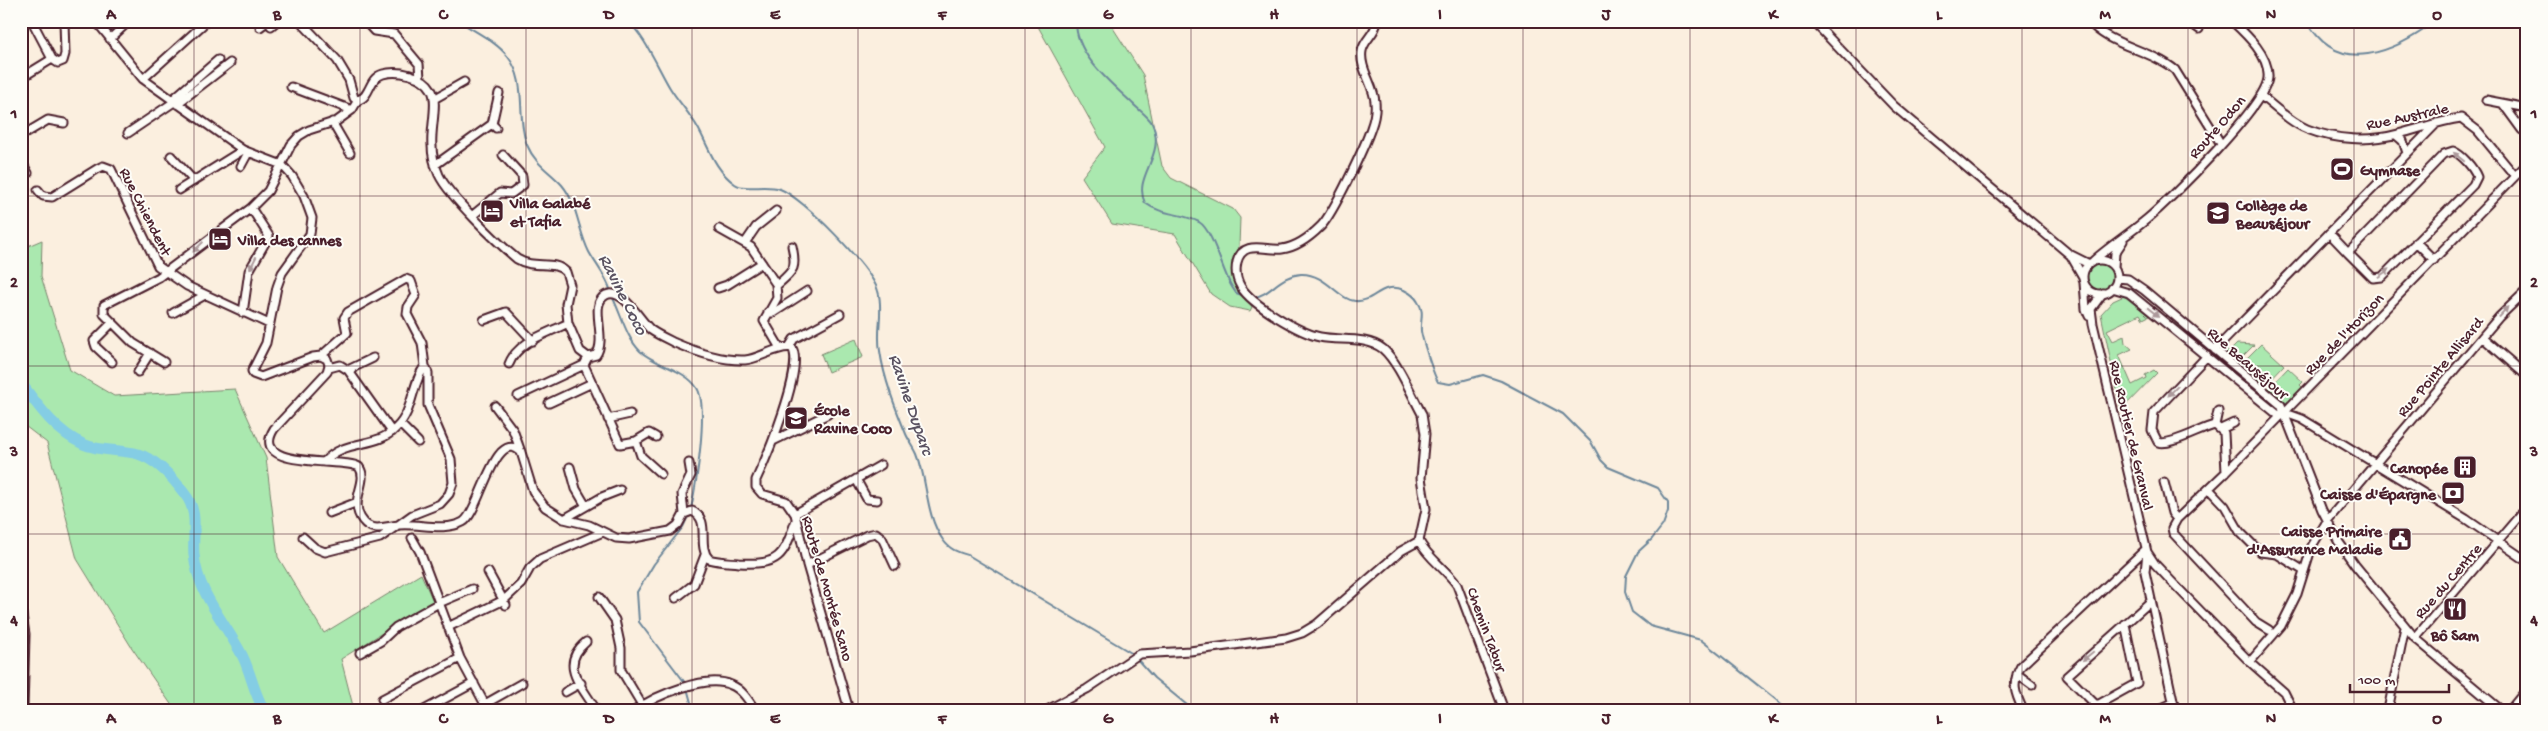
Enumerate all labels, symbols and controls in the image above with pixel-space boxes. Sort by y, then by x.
text: A [105,7,117,26]
text: B [272,7,282,26]
text: C [438,7,449,26]
text: D [602,7,615,26]
text: E [770,7,781,26]
text: F [937,7,948,26]
text: G [1103,7,1114,26]
text: H [1269,7,1279,26]
text: I [1438,7,1442,26]
text: J [1601,7,1612,26]
text: K [1768,7,1780,26]
text: L [1936,7,1943,26]
text: M [2099,7,2111,26]
text: N [2266,7,2277,26]
text: O [2432,7,2442,26]
street label: Route Odon [2186,92,2252,164]
street label: Rue Australe [2365,100,2451,136]
text: 1 [10,106,17,125]
text: 1 [2530,106,2537,125]
one-way arrow [2453,151,2466,162]
sports icon: Gymnase [2329,156,2355,182]
place label: Gymnase [2360,163,2421,182]
street label: Rue Chiendent [114,165,175,261]
place label: Villa Galabé et Tafia [509,196,591,233]
hotel icon: Villa Galabé et Tafia [479,198,505,224]
place label: Collège de Beauséjour [2235,198,2311,235]
school or university icon: Collège de Beauséjour [2205,200,2231,226]
hotel icon: Villa des cannes [207,226,233,252]
place label: Villa des cannes [237,233,342,252]
one-way arrow [193,241,205,253]
water label: Ravine Coco [592,251,651,340]
one-way arrow [249,256,257,271]
one-way arrow [2378,269,2391,279]
text: 2 [10,275,18,294]
text: 2 [2530,275,2538,294]
street label: Rue de l'Horizon [2302,290,2390,380]
one-way arrow [2146,307,2159,318]
one-way arrow [2497,307,2509,319]
street label: Rue Pointe Allisard [2394,313,2490,422]
street label: Rue Beauséjour [2202,324,2292,406]
water label: Ravine Duparc [883,352,937,460]
street label: Rue Routier de Granval [2103,359,2156,512]
one-way arrow [2168,385,2180,397]
place label: École Ravine Coco [813,402,893,440]
school or university icon: École Ravine Coco [783,405,809,431]
text: 3 [9,444,18,463]
text: 3 [2529,444,2538,463]
building icon: Canopée [2452,454,2478,480]
place label: Canopée [2389,461,2449,480]
bank icon: Caisse d'Épargne [2440,480,2466,506]
place label: Caisse d'Épargne [2319,486,2437,506]
street label: Route de Montée Sano [796,514,855,664]
place label: Caisse Primaire d'Assurance Maladie [2247,524,2383,561]
public building icon: Caisse Primaire d'Assurance Maladie [2387,526,2413,552]
street label: Rue du Centre [2412,540,2488,624]
street label: Chemin Tabur [1461,585,1509,676]
restaurant icon: Bô Sam [2442,596,2468,622]
text: 4 [9,613,18,632]
text: 4 [2529,613,2538,632]
place label: Bô Sam [2430,628,2480,647]
one-way arrow [2082,650,2095,661]
scale bar [2350,661,2449,693]
text: 100 m [2357,672,2396,690]
text: A [105,711,117,730]
text: B [272,711,282,730]
text: C [438,711,449,730]
text: D [602,711,615,730]
text: E [770,711,781,730]
text: F [937,711,948,730]
text: G [1103,711,1114,730]
text: H [1269,711,1279,730]
text: I [1438,711,1442,730]
text: J [1601,711,1612,730]
text: K [1768,711,1780,730]
text: L [1936,711,1943,730]
text: M [2099,711,2111,730]
text: N [2266,711,2277,730]
text: O [2432,711,2442,730]

